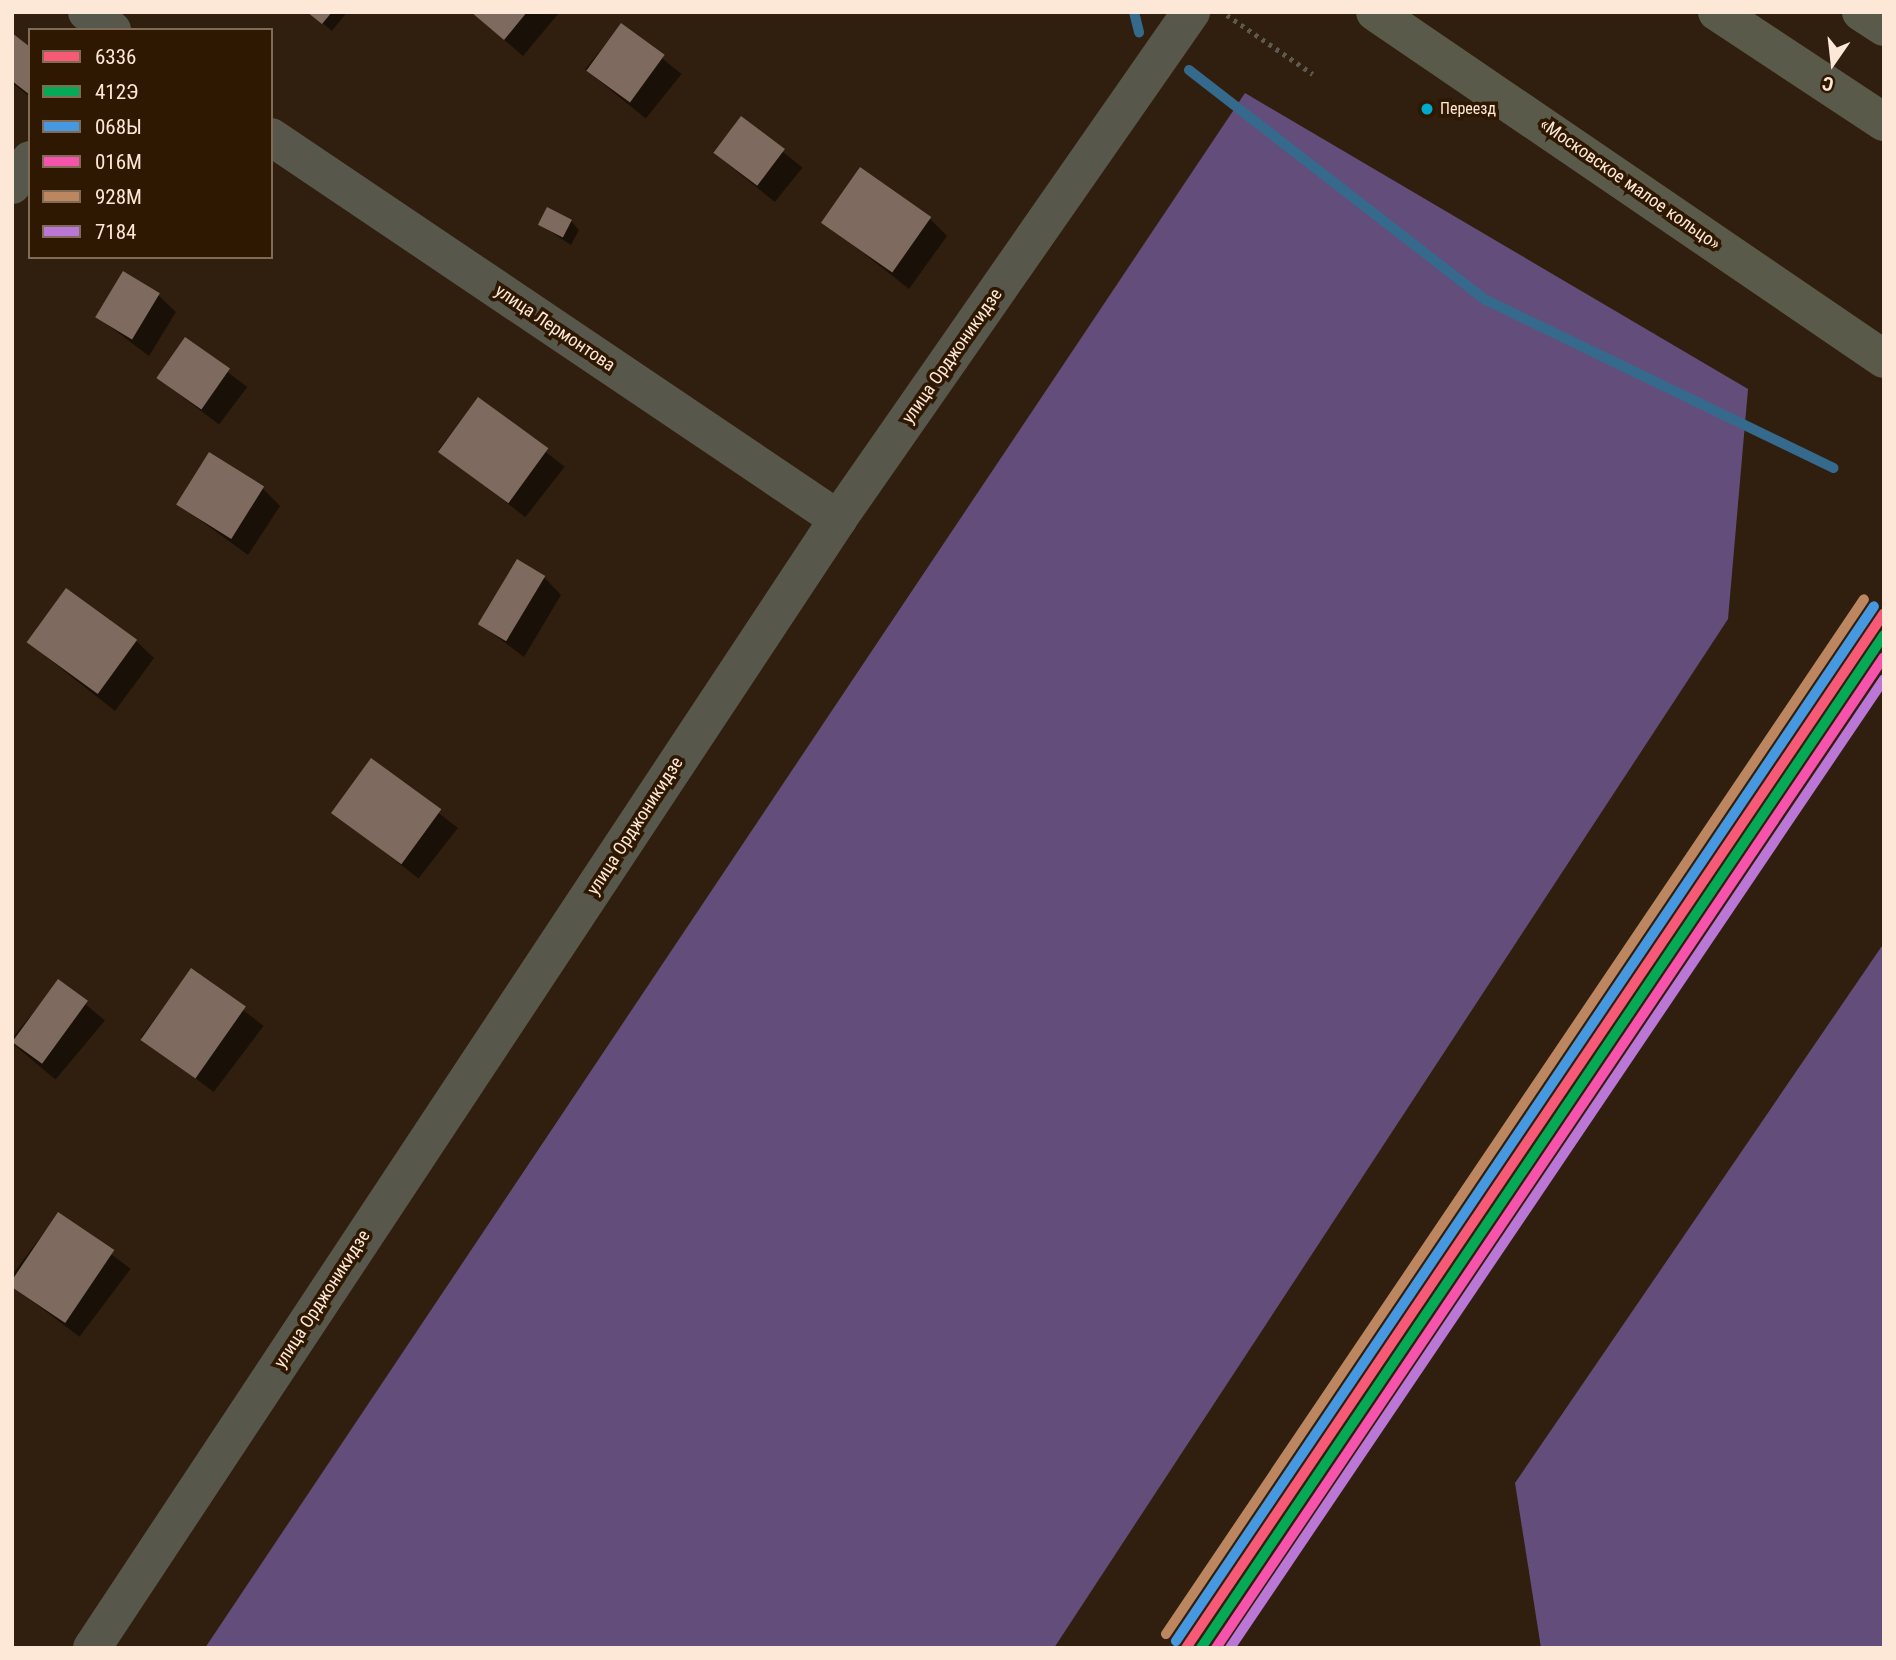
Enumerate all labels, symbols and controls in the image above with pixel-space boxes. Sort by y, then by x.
legend [28,28,273,259]
north arrow [1798,28,1868,98]
text: 6336 [95,45,136,69]
text: С [1820,71,1836,96]
text: 412Э [95,80,139,104]
place label: Переезд [1440,99,1496,119]
marker: Переезд [1420,102,1434,116]
street label: «Московское малое кольцо» [1535,113,1725,255]
text: 068Ы [95,115,142,139]
text: 016М [95,150,142,174]
text: 928М [95,185,142,209]
text: 7184 [95,220,136,244]
street label: улица Лермонтова [491,280,619,376]
street label: улица Орджоникидзе [897,284,1007,428]
street label: улица Орджоникидзе [582,753,688,899]
street label: улица Орджоникидзе [269,1226,375,1372]

